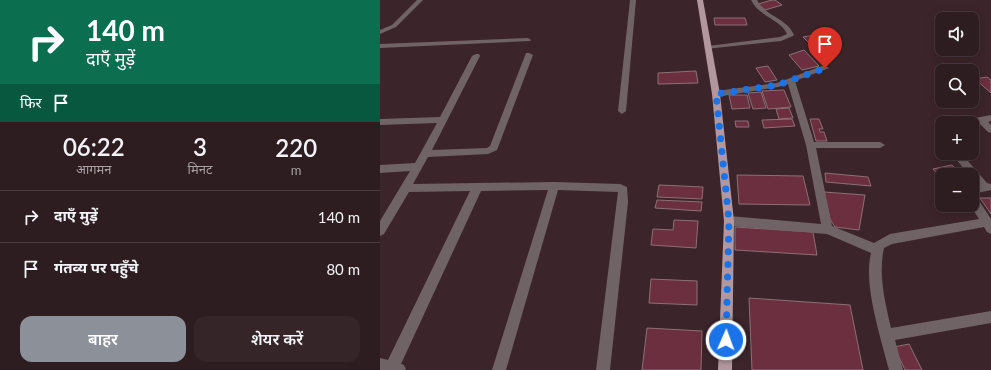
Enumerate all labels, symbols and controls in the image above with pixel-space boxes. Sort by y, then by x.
map controls [935,12,979,212]
button: sound [935,12,979,56]
text: 140 m [86,13,165,47]
icon: right [20,16,72,68]
pin [808,27,842,68]
icon: arrive [814,33,836,55]
text: दाएँ मुड़ें [86,47,135,69]
button: search [935,64,979,108]
icon: arrive [50,92,72,114]
text: फिर [20,93,42,111]
button: + [935,116,979,160]
text: 06:22 [63,132,125,161]
text: 3 [193,132,207,161]
text: 220 [275,133,317,162]
text: आगमन [76,161,112,177]
text: मिनट [188,161,212,177]
text: m [291,162,302,178]
button: − [935,168,979,212]
icon: right [20,206,42,228]
text: दाएँ मुड़ें [54,206,98,224]
text: 140 m [318,208,360,226]
icon: arrive [20,258,42,280]
text: गंतव्य पर पहुँचे [54,258,138,276]
text: 80 m [326,260,360,278]
button: बाहर [20,316,186,362]
button: शेयर करें [194,316,360,362]
position arrow [705,319,747,361]

